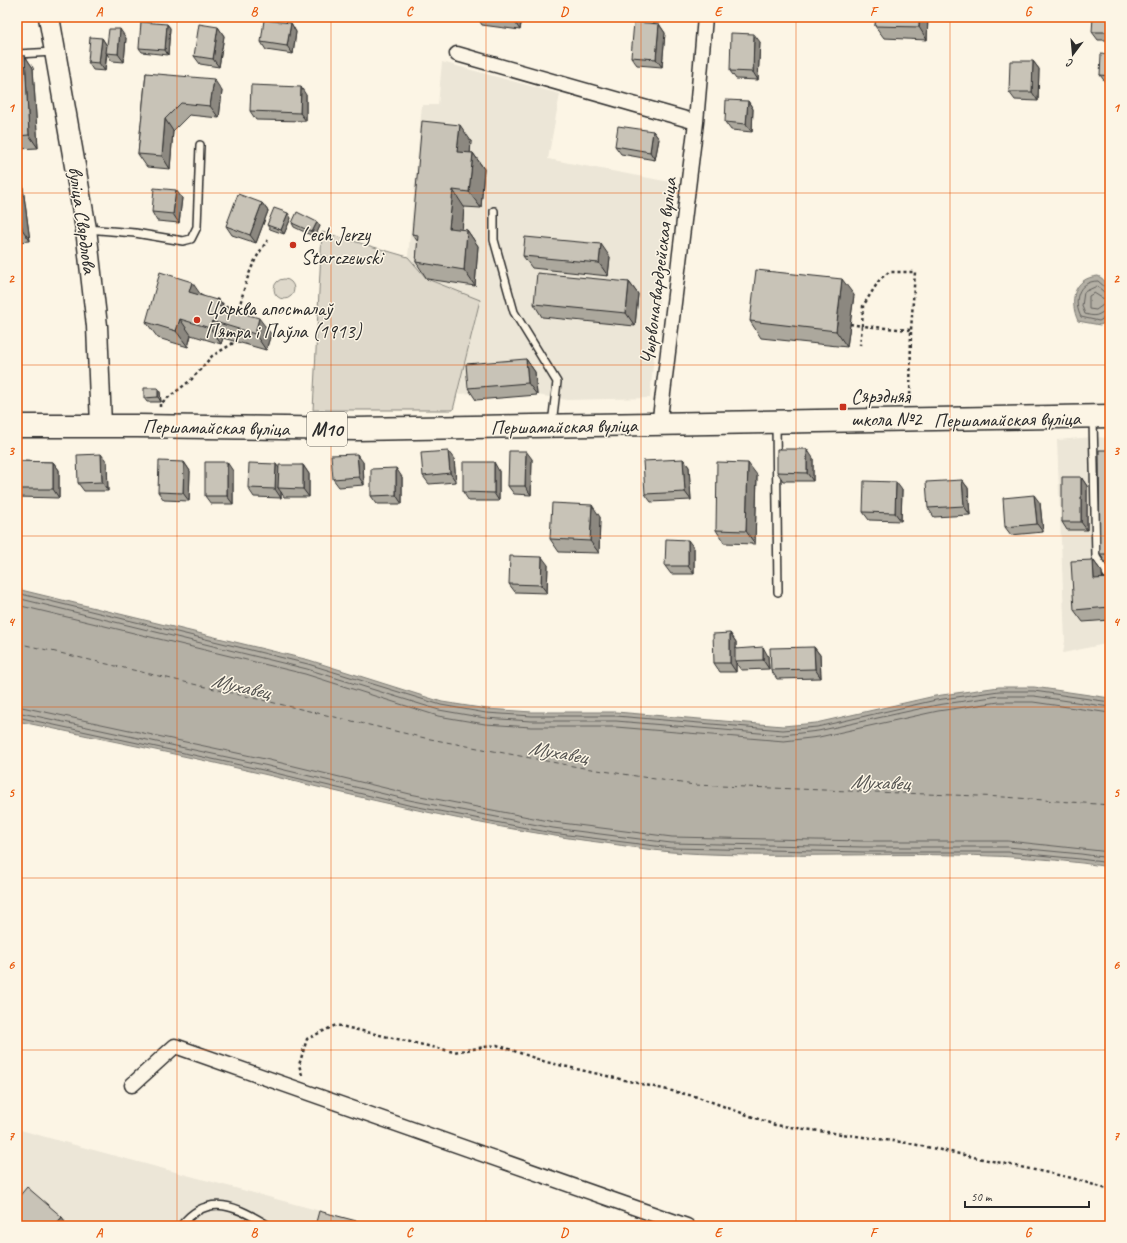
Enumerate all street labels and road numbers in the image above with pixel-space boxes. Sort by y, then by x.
street label: вуліца Свярдлова [63,165,103,277]
street label: Чырвонагвардзейская вуліца [635,175,683,366]
street label: Першамайская вуліца [933,406,1082,433]
road number: М10 [307,412,347,446]
street label: Першамайская вуліца [490,413,639,440]
street label: Першамайская вуліца [142,414,291,441]

